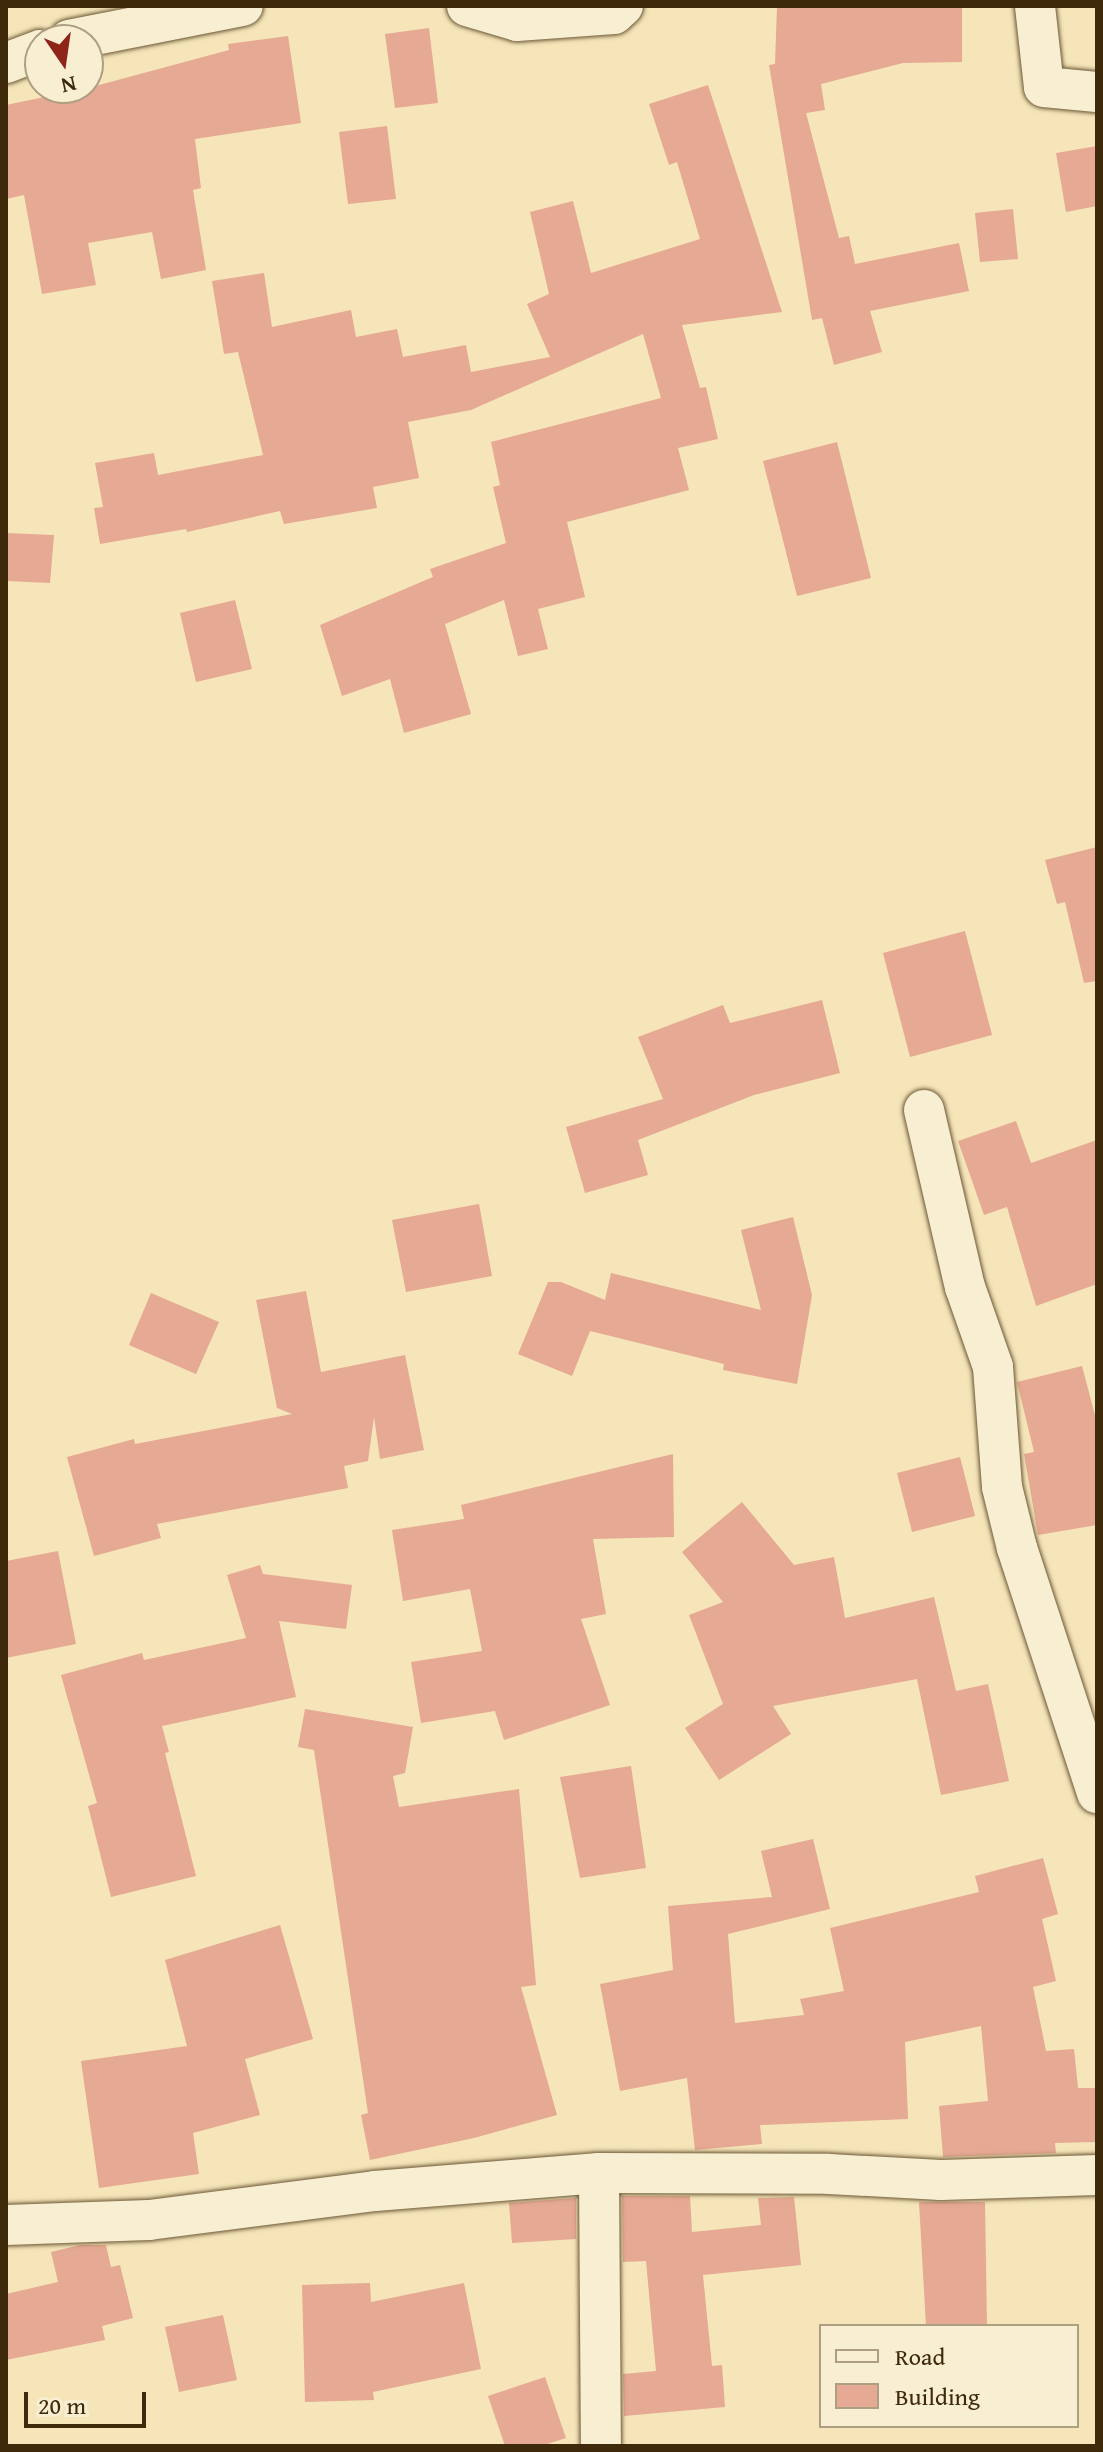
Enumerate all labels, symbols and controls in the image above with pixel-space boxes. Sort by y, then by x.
north arrow [24,24,104,104]
text: N [58,68,80,103]
legend [819,2324,1079,2428]
text: Road [895,2339,945,2374]
scale bar [28,2376,150,2426]
text: Building [895,2379,980,2414]
text: 20 m [38,2388,86,2423]

